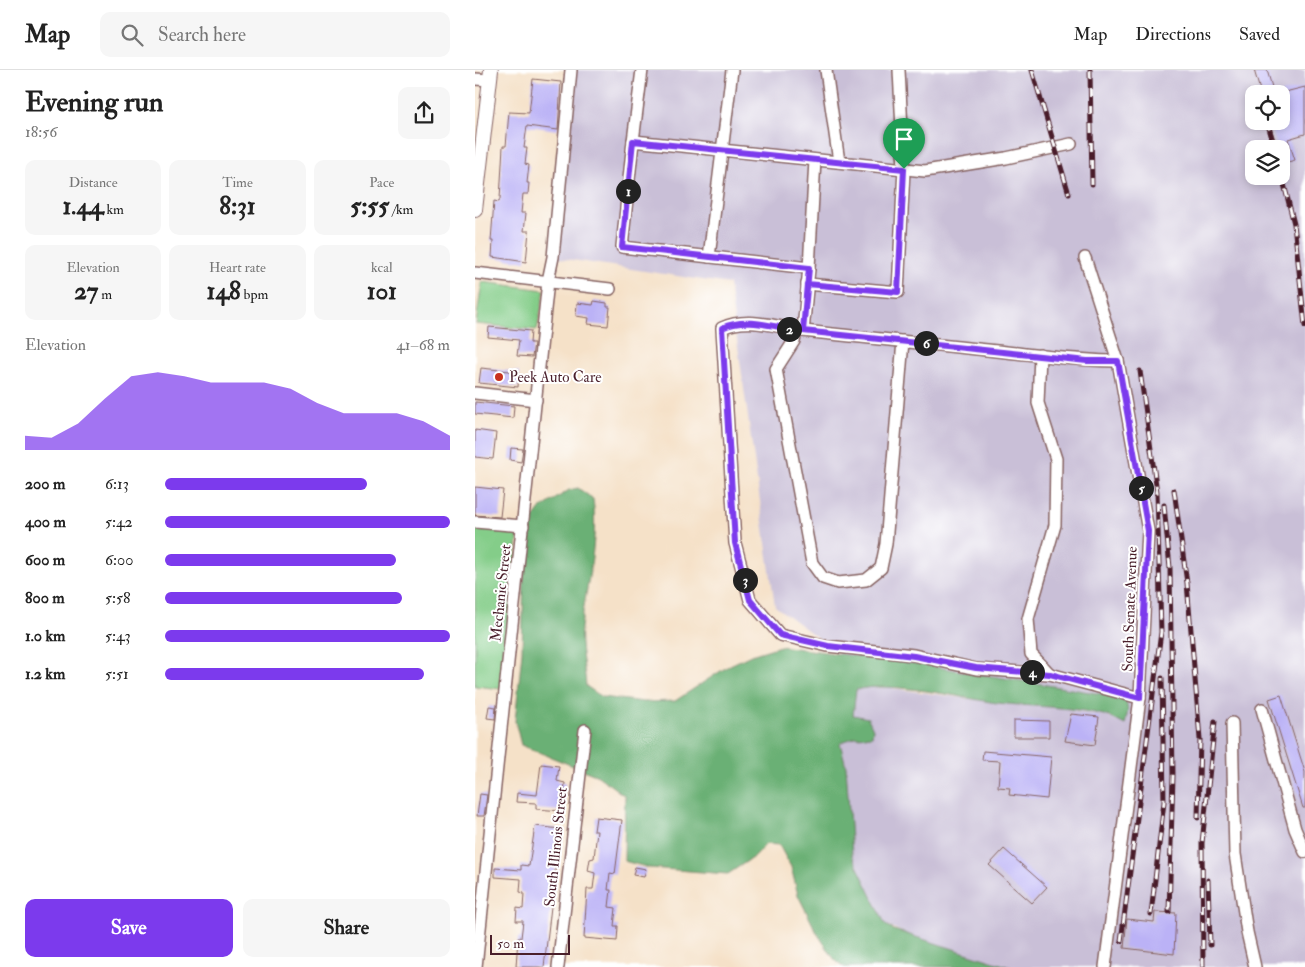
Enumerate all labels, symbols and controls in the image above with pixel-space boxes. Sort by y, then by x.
search box [100,12,450,57]
text: Map [25,19,70,50]
icon: search [118,21,146,49]
text: Search here [158,23,246,47]
text: Map [1074,23,1107,46]
text: Directions [1135,23,1211,46]
text: Saved [1239,23,1280,46]
text: Evening run [25,85,163,120]
map controls [1245,85,1290,185]
button: locate [1245,85,1290,130]
button: share [398,87,450,139]
pin [883,118,925,169]
text: 18:56 [25,122,57,142]
icon: arrive [890,125,918,153]
button: layers [1245,140,1290,185]
text: Distance [69,174,118,191]
text: Time [222,174,253,191]
text: Pace [369,174,394,191]
pin: 1 [615,178,641,204]
text: 1 [626,183,631,200]
text: 1.44 [62,191,103,222]
text: 8:31 [219,191,256,222]
text: 5:55 [350,191,389,222]
text: km [103,201,124,218]
text: /km [389,201,413,218]
text: Elevation [66,259,120,276]
text: Heart rate [209,259,266,276]
text: kcal [371,259,393,276]
text: 27 [74,276,98,307]
text: 148 [207,276,241,307]
text: 101 [367,276,397,307]
text: m [98,286,112,303]
text: bpm [241,286,268,303]
pin: 2 [777,316,801,342]
text: 2 [786,321,793,338]
pin: 6 [913,330,939,356]
text: Elevation [25,335,86,355]
text: 41–68 m [396,335,450,355]
text: 6 [923,335,930,352]
place label: Peek Auto Care [509,368,602,387]
marker: Peek Auto Care [493,371,505,383]
text: 200 m [25,474,65,494]
text: 6:13 [105,474,129,494]
pin: 5 [1129,476,1153,500]
text: 5 [1138,480,1145,497]
text: 400 m [25,512,66,532]
text: 5:42 [105,512,133,532]
street label: Mechanic Street [486,543,516,643]
street label: South Senate Avenue [1118,546,1142,672]
text: 600 m [25,550,65,570]
text: 6:00 [105,550,133,570]
pin: 3 [733,568,757,592]
text: 3 [743,572,748,589]
text: 800 m [25,588,65,608]
text: 5:58 [105,588,131,608]
text: 1.0 km [25,626,65,646]
text: 5:43 [105,626,131,646]
pin: 4 [1019,660,1045,684]
text: 1.2 km [25,664,65,684]
text: 5:51 [105,664,129,684]
text: 4 [1029,664,1036,681]
street label: South Illinois Street [540,786,572,908]
button: Save [25,899,233,957]
button: Share [243,899,450,957]
scale bar [490,932,570,955]
text: 50 m [497,935,524,952]

